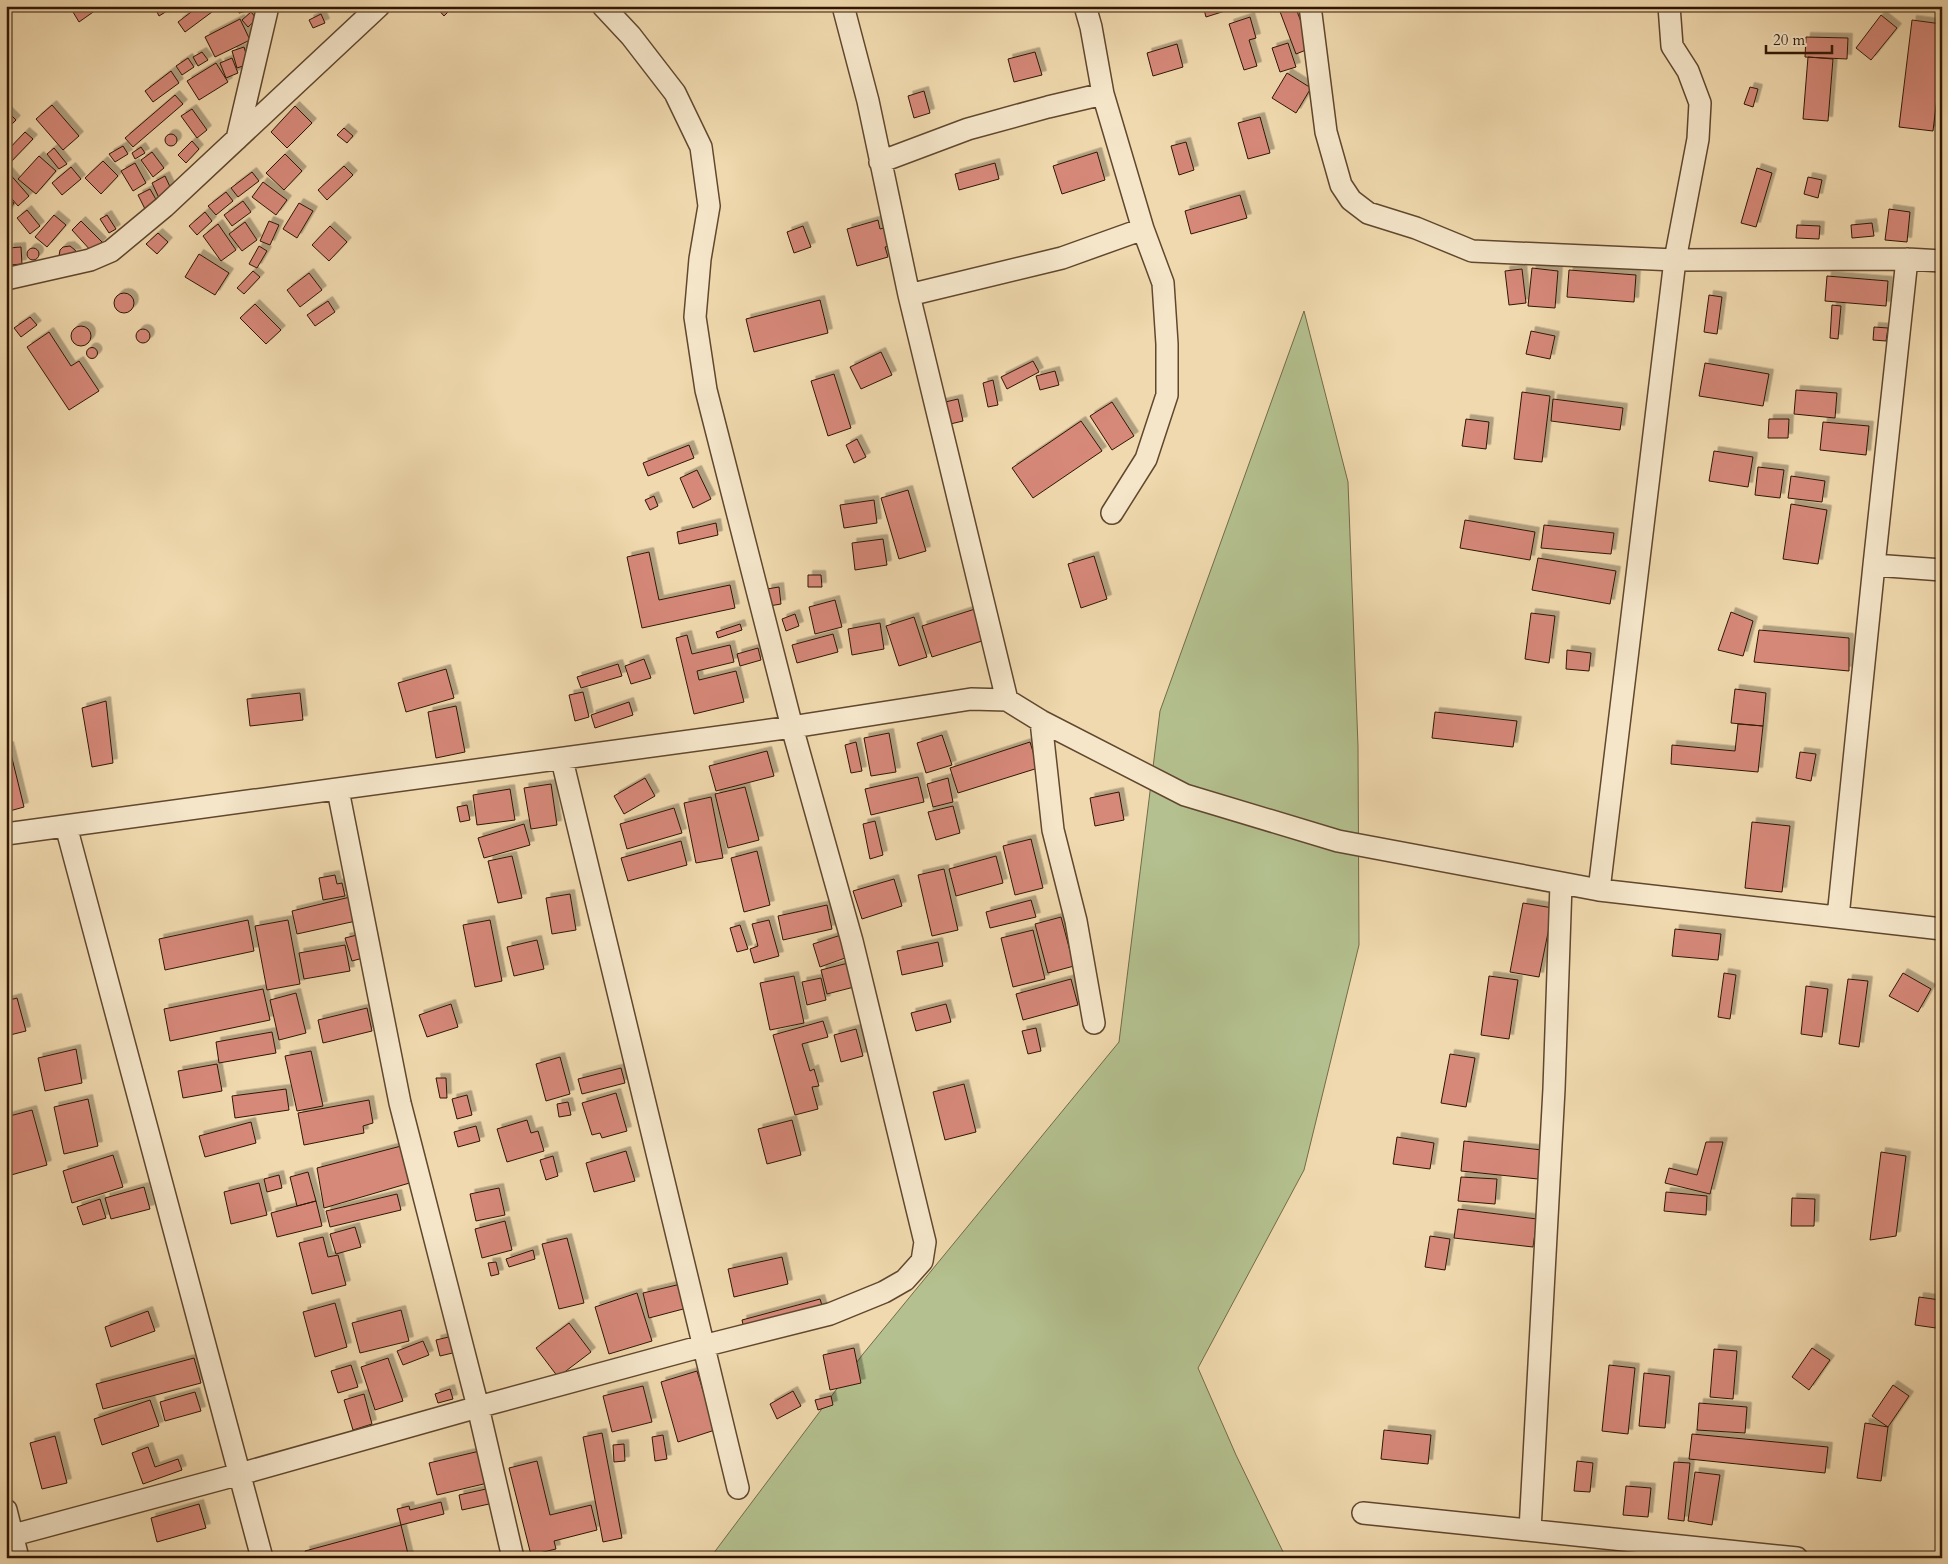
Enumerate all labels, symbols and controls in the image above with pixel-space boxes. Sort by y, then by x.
scale bar [1766,22,1832,54]
text: 20 m [1773,30,1805,50]

